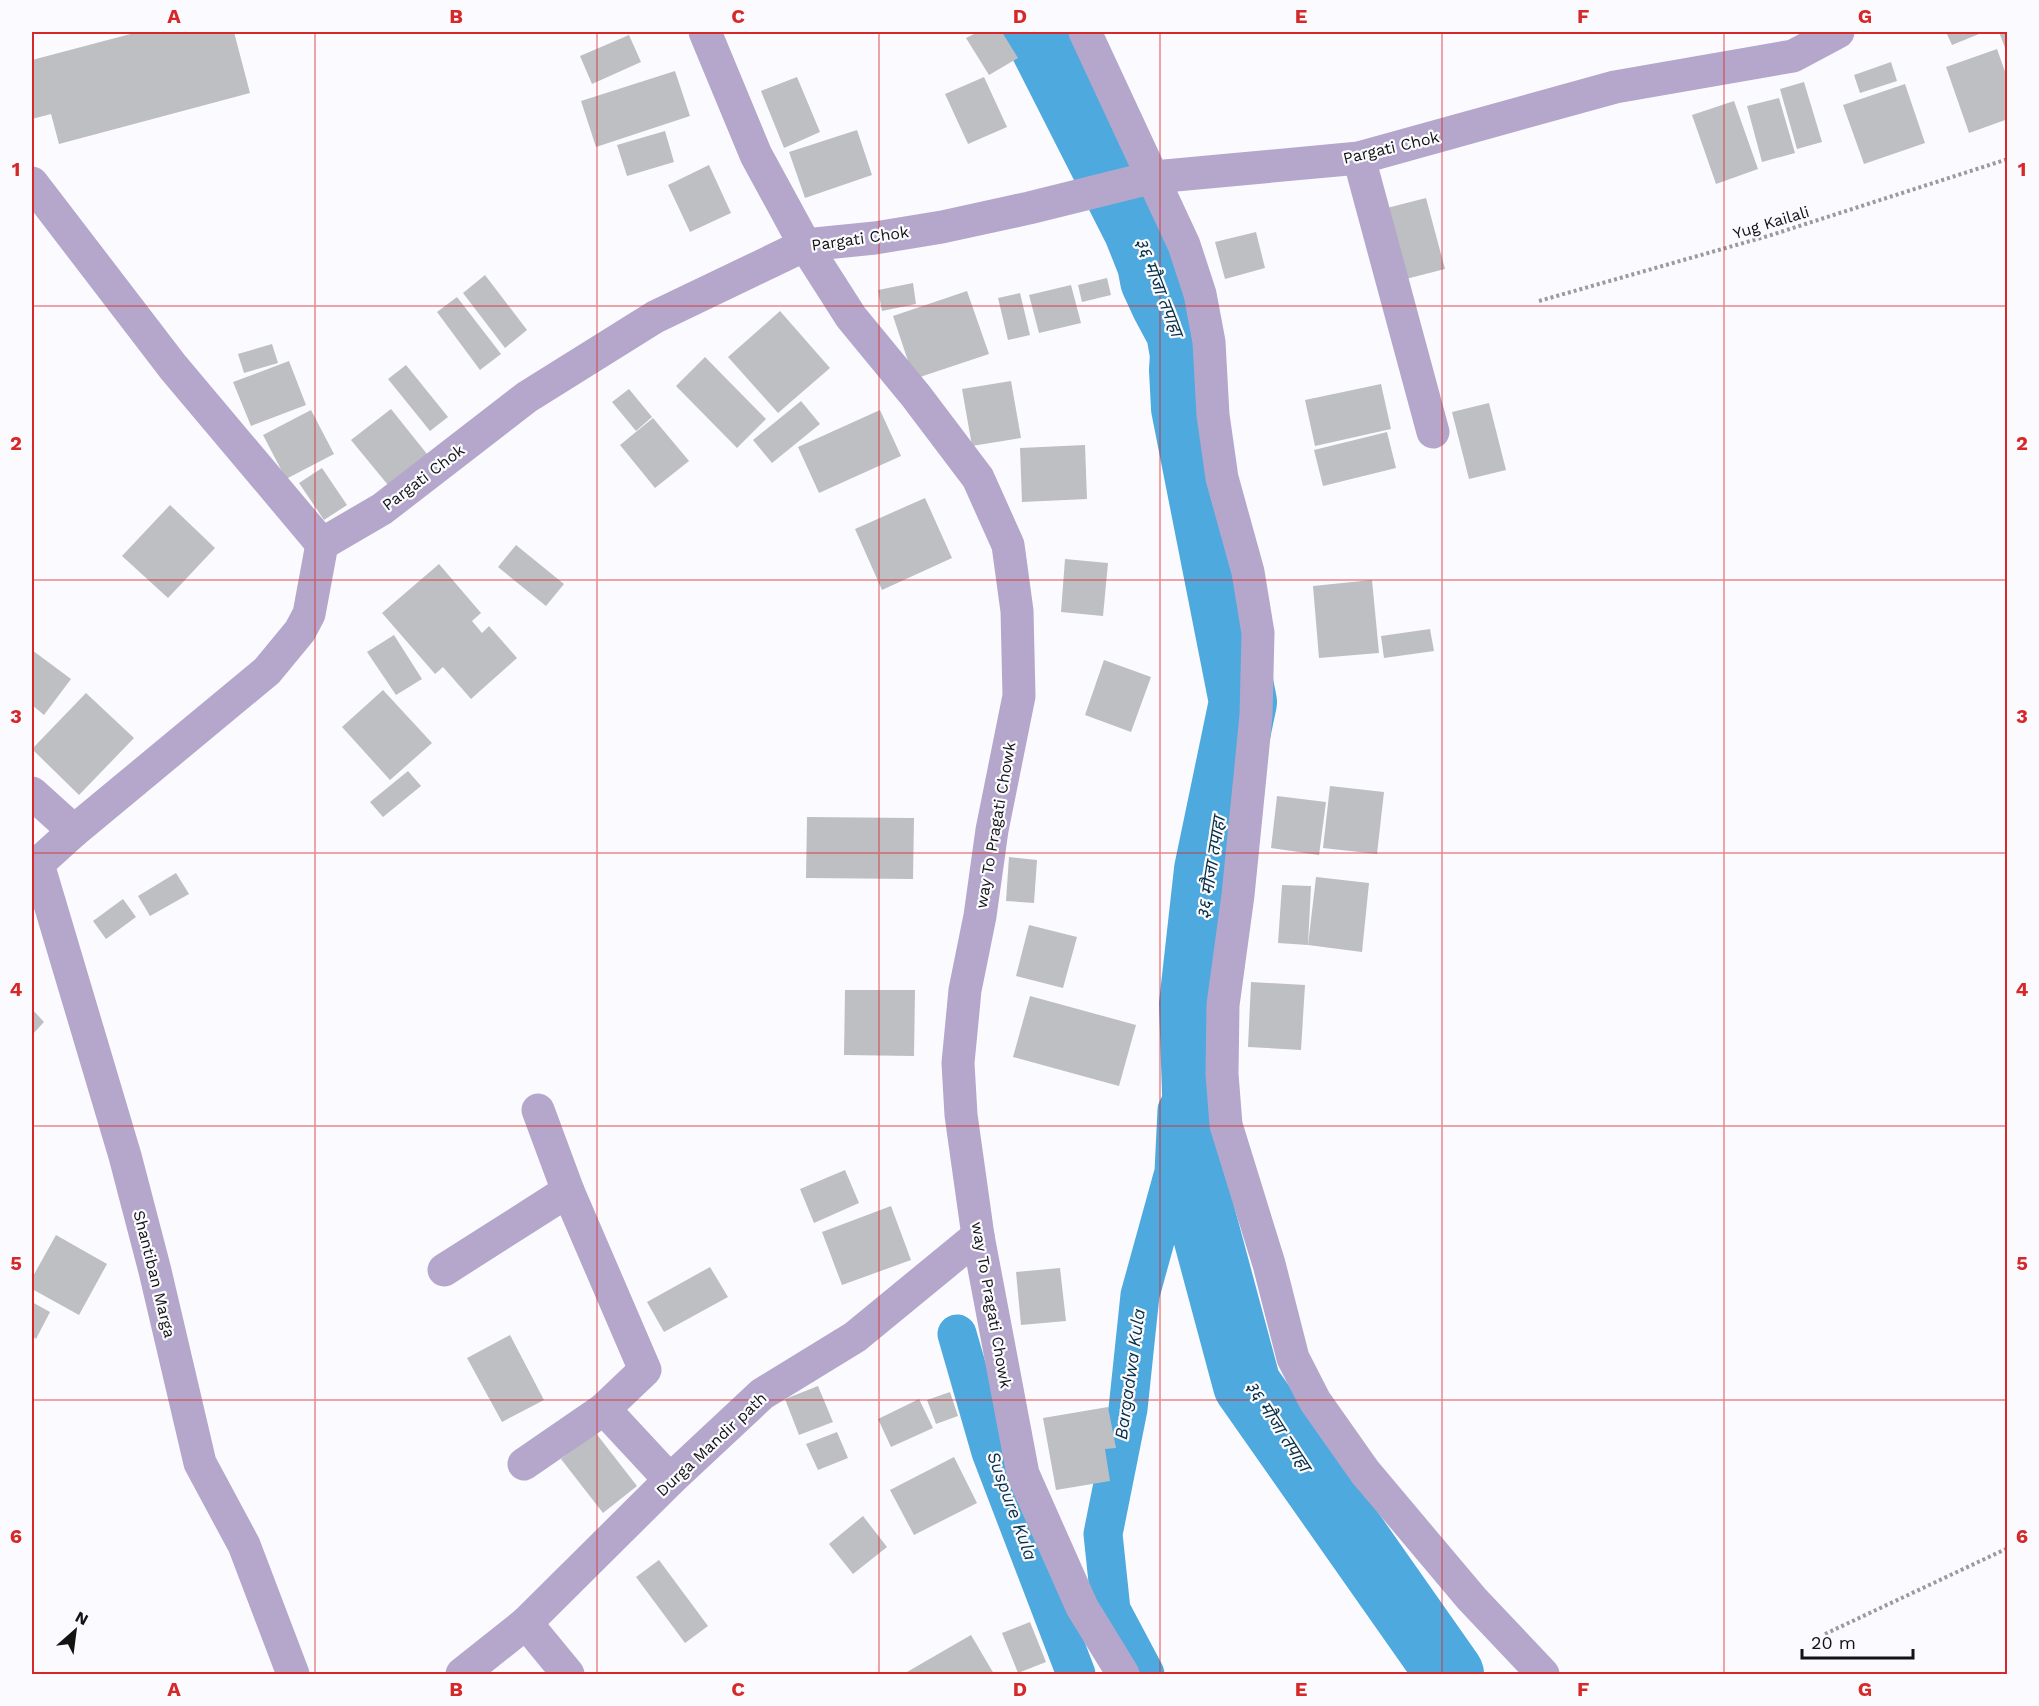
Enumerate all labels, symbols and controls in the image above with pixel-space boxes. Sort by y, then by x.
text: A [167,4,181,28]
text: B [449,4,463,28]
text: C [731,4,745,28]
text: D [1013,4,1027,28]
text: E [1295,4,1307,28]
text: F [1577,4,1589,28]
text: G [1858,4,1872,28]
street label: Pargati Chok [1341,127,1441,168]
text: 1 [12,157,20,181]
text: 1 [2018,157,2026,181]
street label: Yug Kailali [1731,202,1812,243]
street label: Pargati Chok [810,222,910,255]
water label: ३६ मौजा तपाहा [1131,235,1189,342]
text: 2 [10,431,22,455]
text: 2 [2016,431,2028,455]
street label: Pargati Chok [378,440,468,515]
text: 3 [10,704,22,728]
text: 3 [2016,704,2028,728]
street label: way To Pragati Chowk [971,740,1020,910]
water label: ३६ मौजा तपाहा [1192,812,1230,921]
text: 4 [10,977,23,1001]
text: 4 [2016,977,2029,1001]
street label: Shantiban Marga [129,1208,180,1340]
street label: way To Pragati Chowk [967,1220,1016,1390]
text: 5 [10,1251,22,1275]
text: 5 [2016,1251,2028,1275]
water label: Bargadwa Kula [1110,1307,1149,1441]
water label: ३६ मौजा तपाहा [1241,1377,1317,1478]
street label: Durga Mandir path [652,1388,770,1500]
water label: Suspure Kula [983,1449,1042,1563]
text: 6 [10,1524,22,1548]
text: 6 [2016,1524,2028,1548]
north arrow [45,1601,105,1661]
text: N [72,1607,92,1629]
scale bar [1802,1622,1913,1660]
text: 20 m [1811,1632,1856,1653]
text: A [167,1677,181,1701]
text: B [449,1677,463,1701]
text: C [731,1677,745,1701]
text: D [1013,1677,1027,1701]
text: E [1295,1677,1307,1701]
text: F [1577,1677,1589,1701]
text: G [1858,1677,1872,1701]

